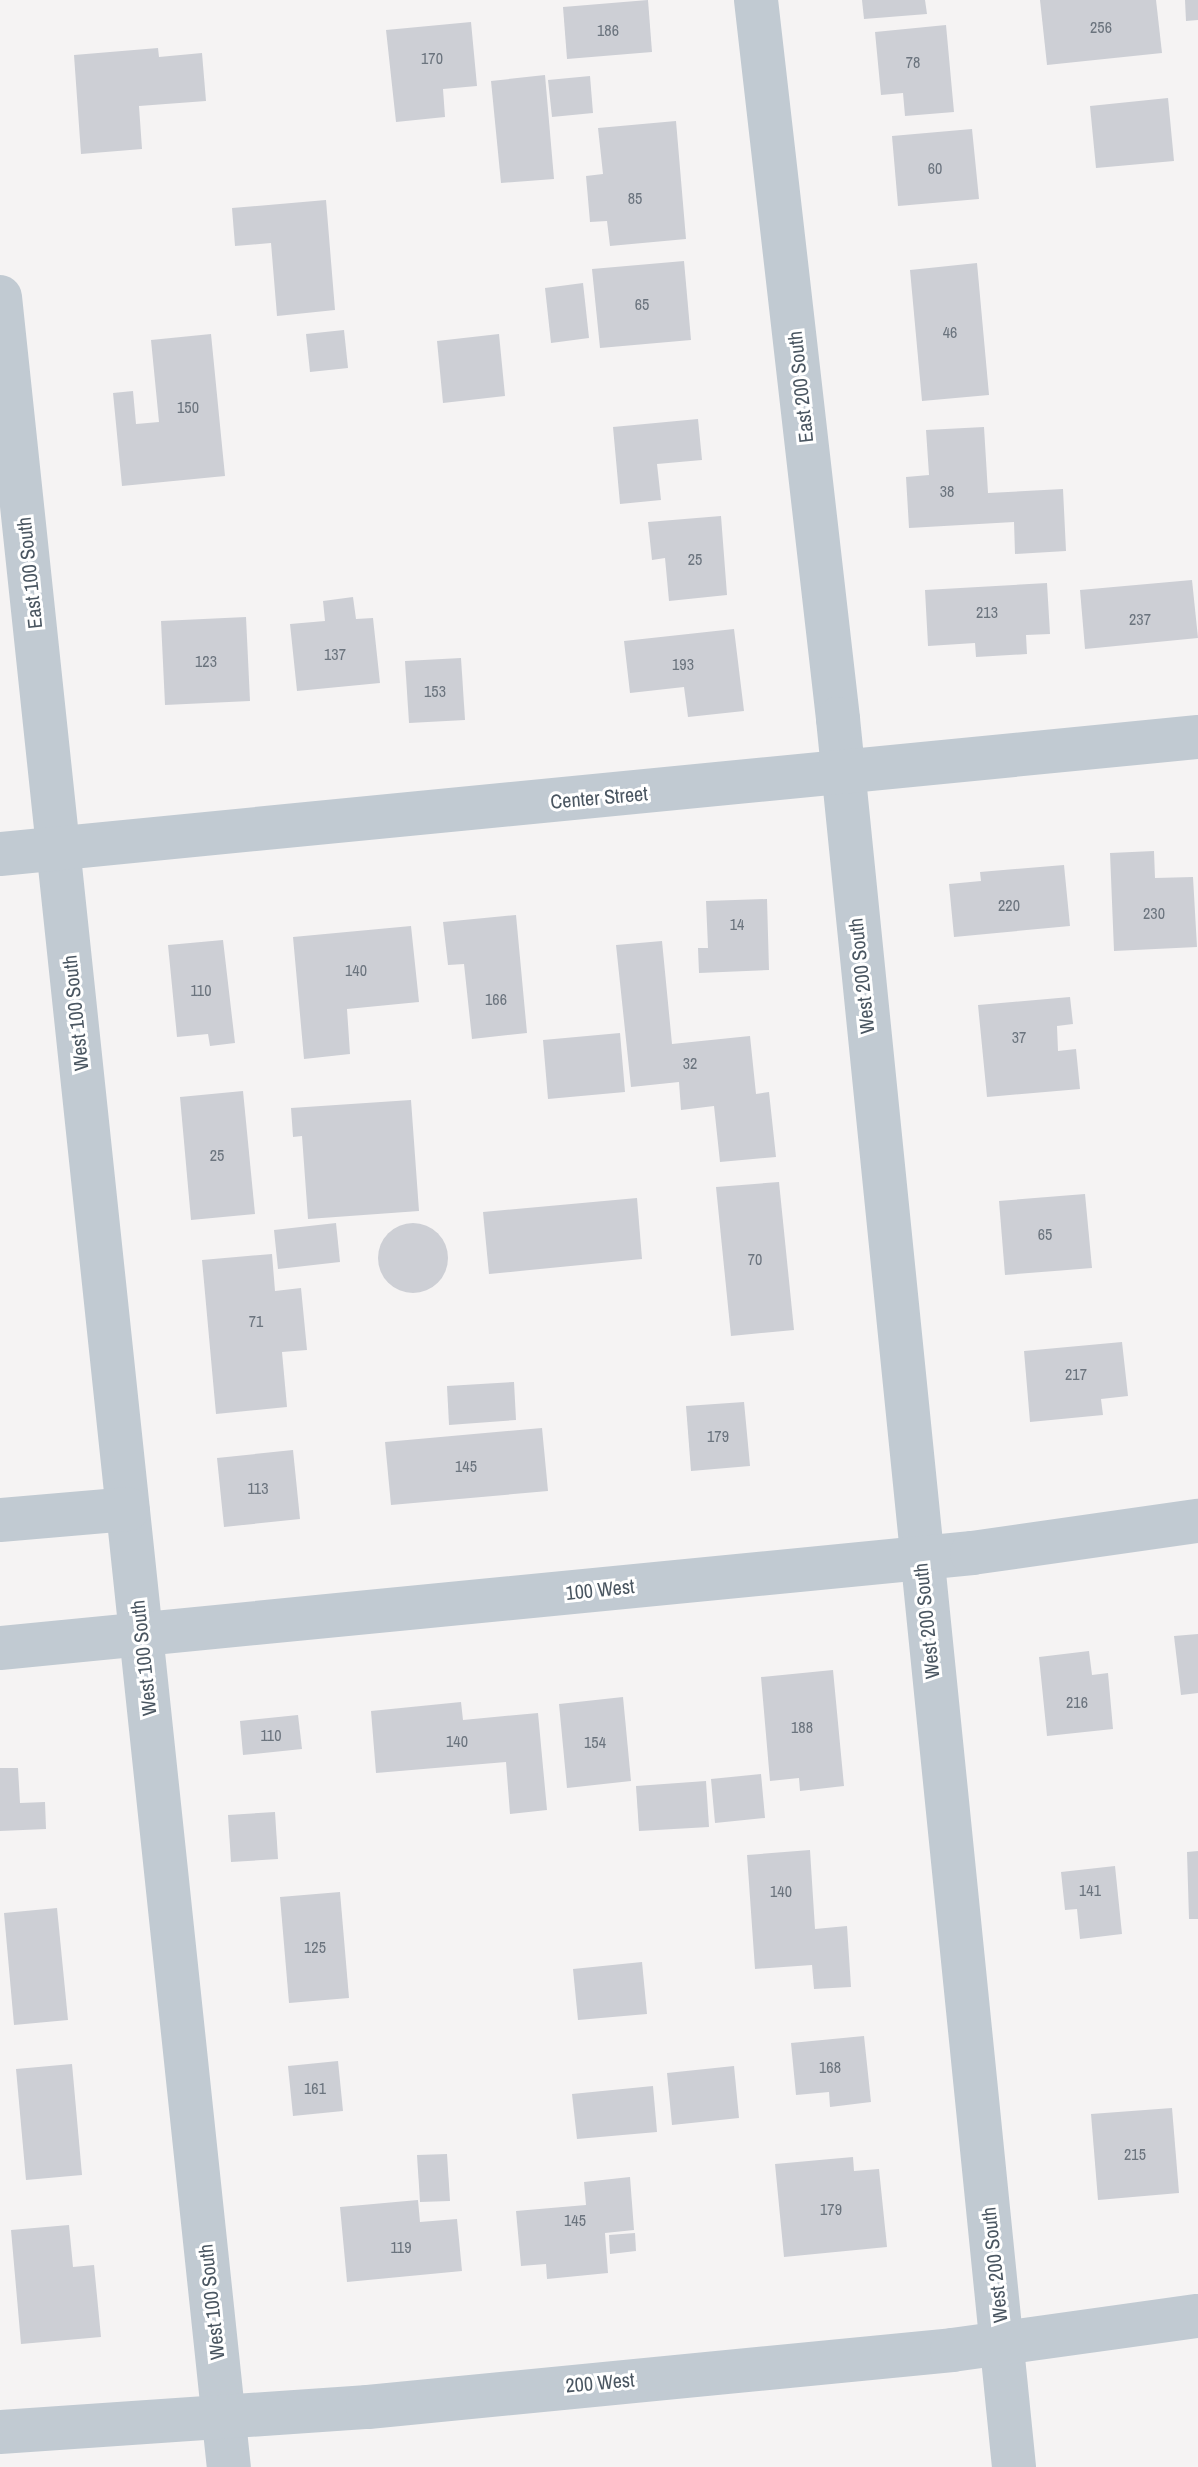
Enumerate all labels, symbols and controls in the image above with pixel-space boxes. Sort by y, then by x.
house number: 256 [1090,17,1112,37]
house number: 186 [597,20,619,40]
house number: 170 [421,48,443,68]
house number: 78 [906,52,920,72]
house number: 60 [928,158,942,178]
house number: 85 [628,188,642,208]
house number: 65 [635,294,649,314]
house number: 46 [943,322,957,342]
street label: East 200 South [782,330,818,444]
house number: 150 [177,397,199,417]
house number: 38 [940,481,954,501]
street label: East 100 South [11,516,47,630]
house number: 25 [688,549,702,569]
house number: 213 [976,602,998,622]
house number: 237 [1129,609,1151,629]
house number: 137 [324,644,346,664]
house number: 123 [195,651,217,671]
house number: 193 [672,654,694,674]
house number: 153 [424,681,446,701]
street label: Center Street [549,781,649,813]
house number: 220 [998,895,1020,915]
house number: 230 [1143,903,1165,923]
house number: 14 [730,914,744,934]
street label: West 200 South [843,917,879,1035]
street label: West 100 South [57,954,93,1072]
house number: 140 [345,960,367,980]
house number: 110 [191,980,211,1000]
house number: 166 [485,989,507,1009]
house number: 37 [1012,1027,1026,1047]
house number: 32 [683,1053,697,1073]
house number: 25 [210,1145,224,1165]
house number: 65 [1038,1224,1052,1244]
house number: 70 [748,1249,762,1269]
house number: 71 [249,1311,263,1331]
house number: 217 [1065,1364,1087,1384]
house number: 179 [707,1426,729,1446]
house number: 145 [455,1456,477,1476]
house number: 113 [248,1478,268,1498]
street label: West 200 South [908,1562,944,1680]
street label: 100 West [564,1573,636,1605]
street label: West 100 South [125,1599,161,1717]
house number: 216 [1066,1692,1088,1712]
house number: 188 [791,1717,813,1737]
house number: 110 [261,1725,281,1745]
house number: 140 [446,1731,468,1751]
house number: 154 [584,1732,606,1752]
house number: 141 [1079,1880,1101,1900]
house number: 140 [770,1881,792,1901]
house number: 125 [304,1937,326,1957]
house number: 168 [819,2057,841,2077]
house number: 161 [304,2078,326,2098]
house number: 215 [1124,2144,1146,2164]
house number: 179 [820,2199,842,2219]
street label: West 200 South [976,2206,1012,2324]
house number: 145 [564,2210,586,2230]
house number: 119 [391,2237,411,2257]
street label: West 100 South [193,2243,229,2361]
street label: 200 West [565,2367,635,2397]

